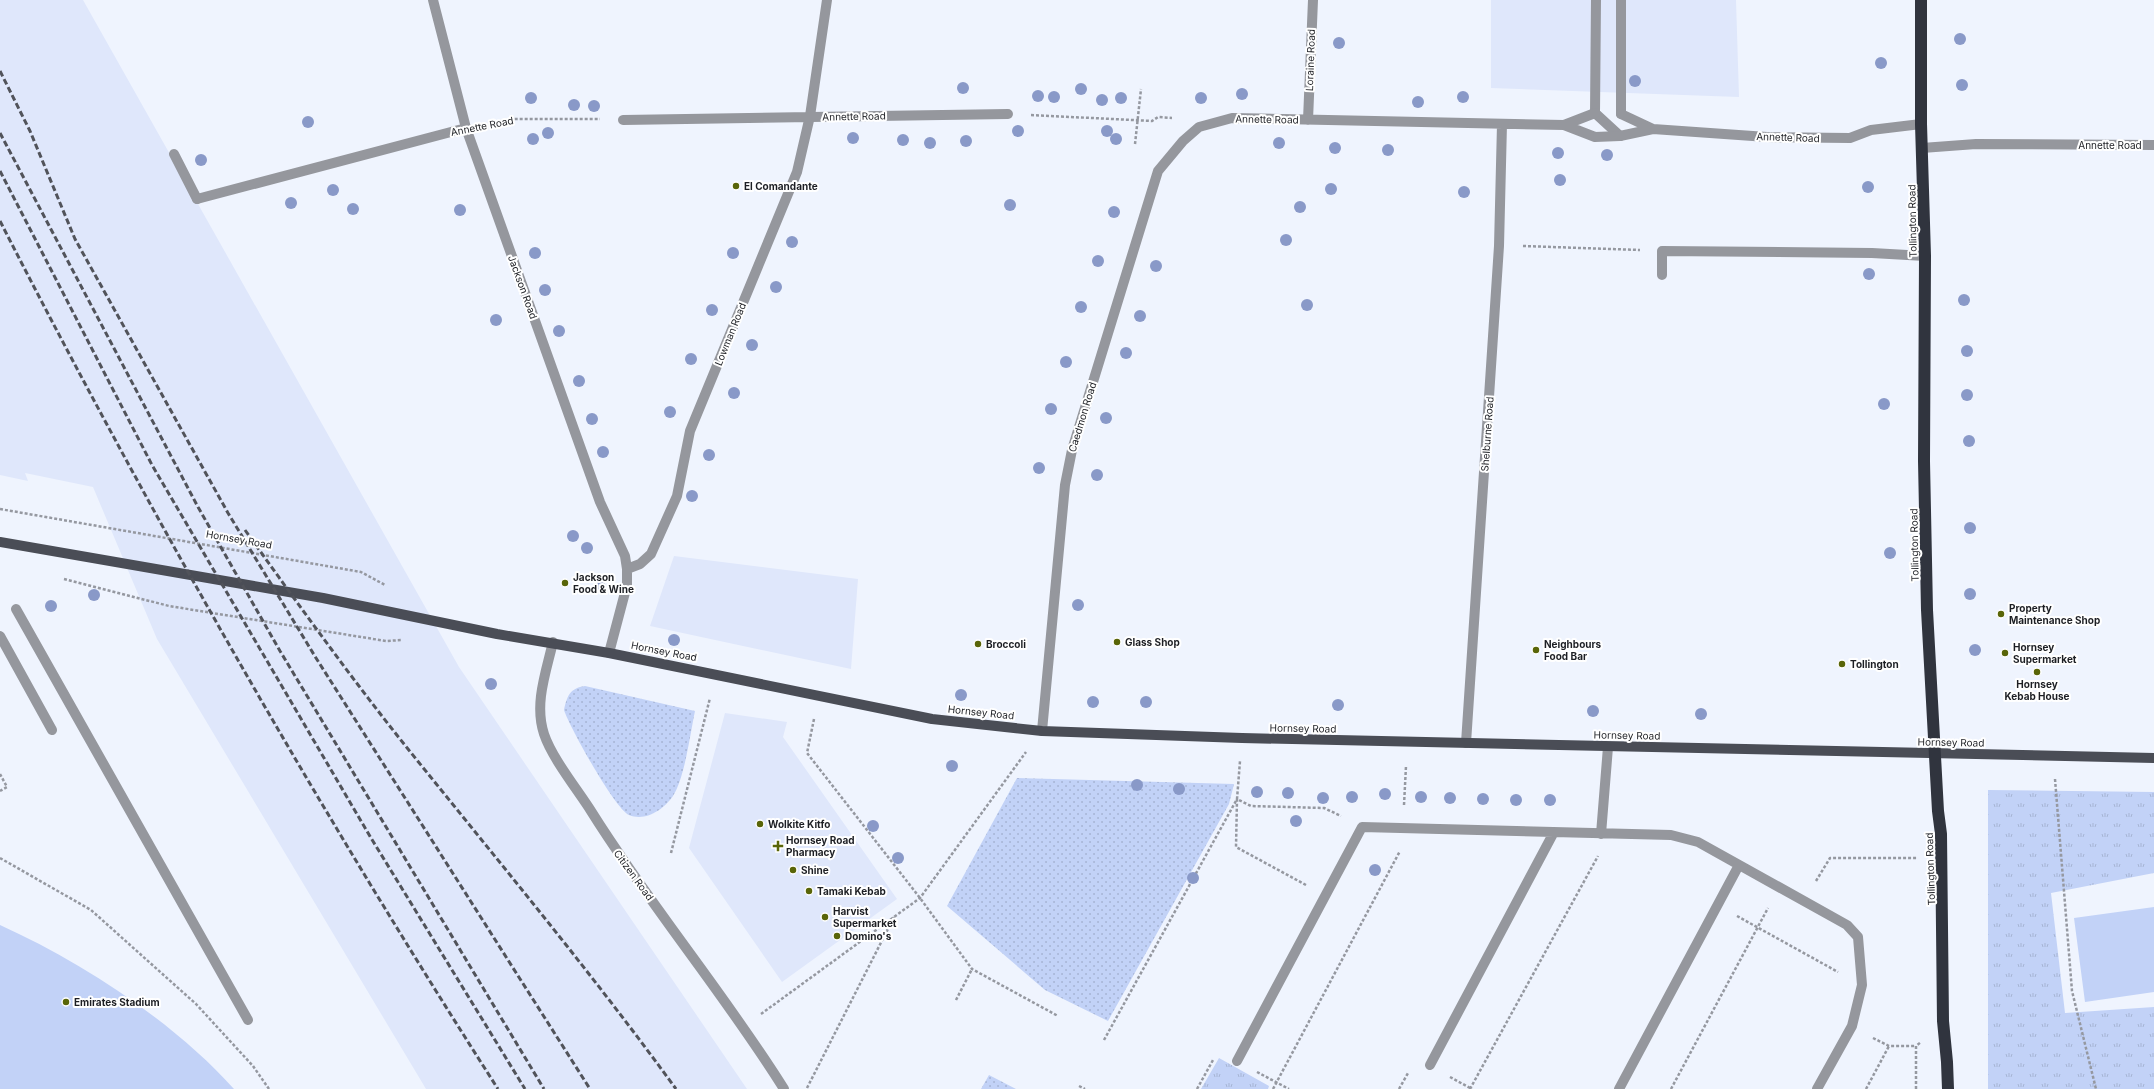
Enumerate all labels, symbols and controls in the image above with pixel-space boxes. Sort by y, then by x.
street label: Loraine Road [1303,29,1317,91]
street label: Annette Road [822,109,886,123]
street label: Annette Road [1235,112,1299,126]
street label: Annette Road [450,114,514,138]
street label: Annette Road [1756,130,1820,144]
street label: Annette Road [2078,139,2142,151]
place label: El Comandante [744,180,818,192]
marker: El Comandante [731,181,741,191]
street label: Tollington Road [1905,184,1919,258]
street label: Jackson Road [506,254,540,320]
street label: Lowman Road [712,301,748,367]
street label: Caedmon Road [1066,381,1098,453]
street label: Shelburne Road [1478,396,1496,472]
street label: Tollington Road [1907,508,1921,582]
street label: Hornsey Road [205,527,273,551]
place label: Jackson Food & Wine [573,571,634,595]
marker: Jackson Food & Wine [560,578,570,588]
place label: Property Maintenance Shop [2009,602,2100,626]
marker: Property Maintenance Shop [1996,609,2006,619]
place label: Glass Shop [1125,636,1180,648]
marker: Glass Shop [1112,637,1122,647]
place label: Broccoli [986,638,1026,650]
place label: Neighbours Food Bar [1544,638,1602,662]
street label: Hornsey Road [630,639,698,663]
marker: Broccoli [973,639,983,649]
place label: Hornsey Supermarket [2013,641,2077,665]
marker: Neighbours Food Bar [1531,645,1541,655]
marker: Hornsey Supermarket [2000,648,2010,658]
place label: Tollington [1850,658,1899,671]
marker: Tollington [1837,659,1847,669]
marker: Hornsey Kebab House [2032,667,2042,677]
place label: Hornsey Kebab House [2004,678,2070,702]
street label: Hornsey Road [947,703,1015,721]
street label: Hornsey Road [1270,721,1336,735]
street label: Hornsey Road [1594,728,1660,742]
street label: Hornsey Road [1918,735,1984,749]
place label: Wolkite Kitfo [768,818,830,830]
marker: Wolkite Kitfo [755,819,765,829]
street label: Tollington Road [1923,832,1937,906]
place label: Hornsey Road Pharmacy [786,834,855,859]
marker: Hornsey Road Pharmacy [773,841,783,851]
street label: Citizen Road [612,847,656,903]
place label: Shine [801,864,829,876]
marker: Shine [788,865,798,875]
place label: Tamaki Kebab [817,885,886,897]
marker: Tamaki Kebab [804,886,814,896]
place label: Harvist Supermarket [833,905,897,929]
marker: Harvist Supermarket [820,912,830,922]
place label: Domino's [845,930,892,942]
marker: Domino's [832,931,842,941]
place label: Emirates Stadium [74,996,160,1008]
marker: Emirates Stadium [61,997,71,1007]

